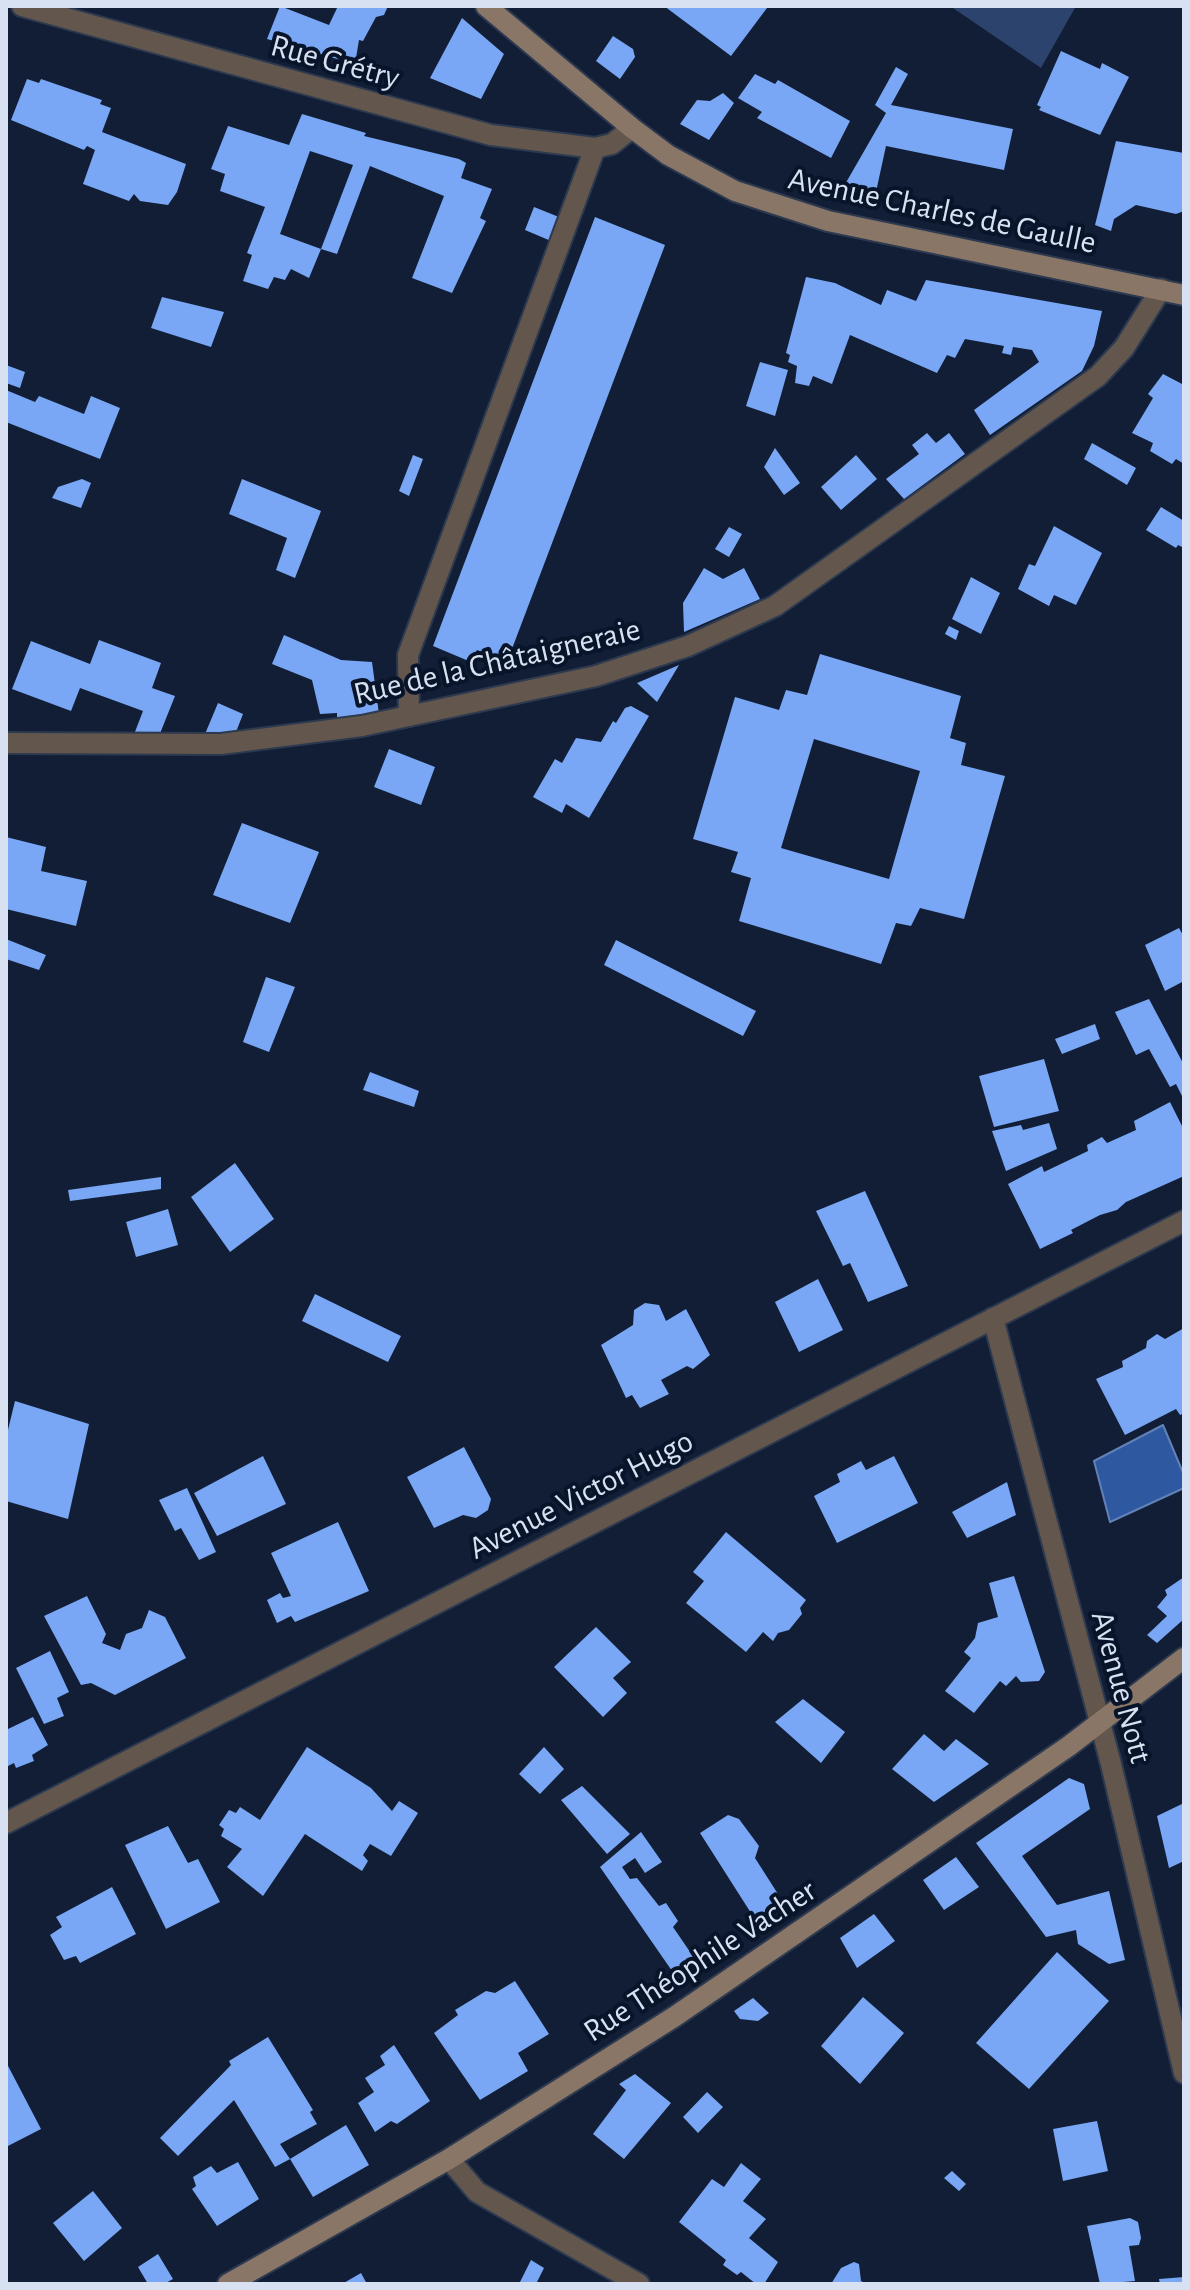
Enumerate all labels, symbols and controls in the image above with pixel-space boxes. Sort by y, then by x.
street label: Rue Grétry [266,26,404,98]
street label: Avenue Charles de Gaulle [785,160,1099,262]
street label: Rue de la Châtaigneraie [350,610,644,714]
street label: Avenue Victor Hugo [462,1422,700,1568]
street label: Avenue Nott [1082,1607,1160,1767]
street label: Rue Théophile Vacher [576,1871,824,2051]

